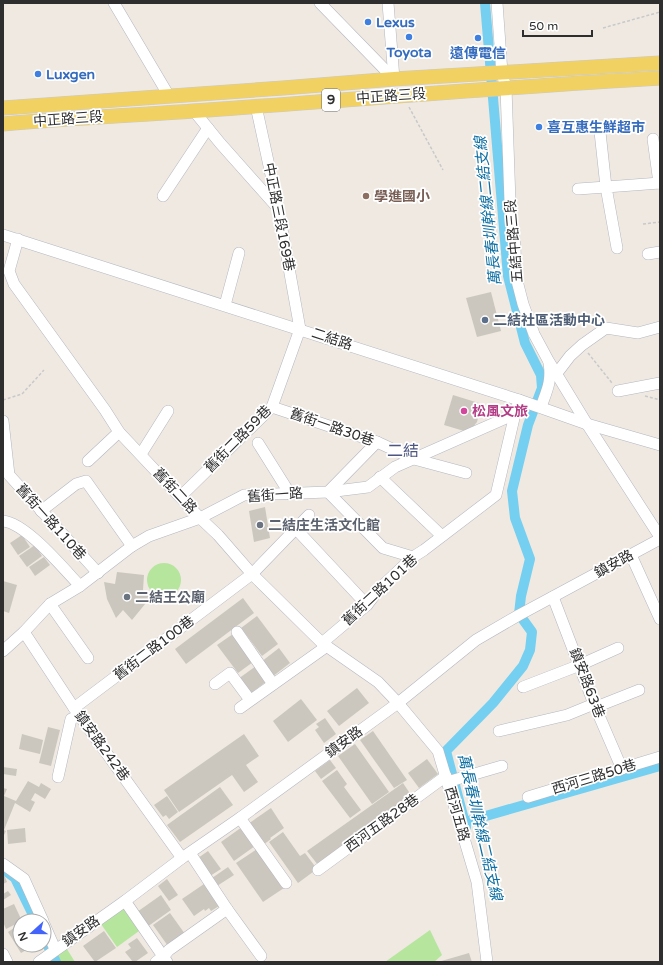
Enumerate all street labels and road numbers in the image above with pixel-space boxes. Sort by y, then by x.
street label: 中正路三段 [355,85,427,107]
road number: 9 [322,89,340,111]
street label: 中正路三段 [32,108,104,130]
street label: 中正路三段169巷 [260,161,298,273]
street label: 五結中路三段 [502,198,526,284]
street label: 二結路 [309,324,355,354]
street label: 舊街二路59巷 [201,402,275,476]
street label: 舊街一路30巷 [288,405,376,449]
street label: 舊街二路 [150,465,200,517]
street label: 舊街一路110巷 [12,480,90,564]
street label: 舊街一路 [246,485,304,505]
street label: 鎮安路 [592,546,636,582]
street label: 舊街二路101巷 [339,551,421,629]
street label: 舊街二路100巷 [110,612,198,684]
street label: 鎮安路63巷 [566,646,608,720]
street label: 鎮安路242巷 [71,708,133,784]
street label: 鎮安路 [322,723,366,761]
street label: 西河三路50巷 [550,756,638,798]
street label: 西河五路 [441,785,473,843]
street label: 西河五路28巷 [342,790,422,856]
street label: 鎮安路 [59,912,103,950]

